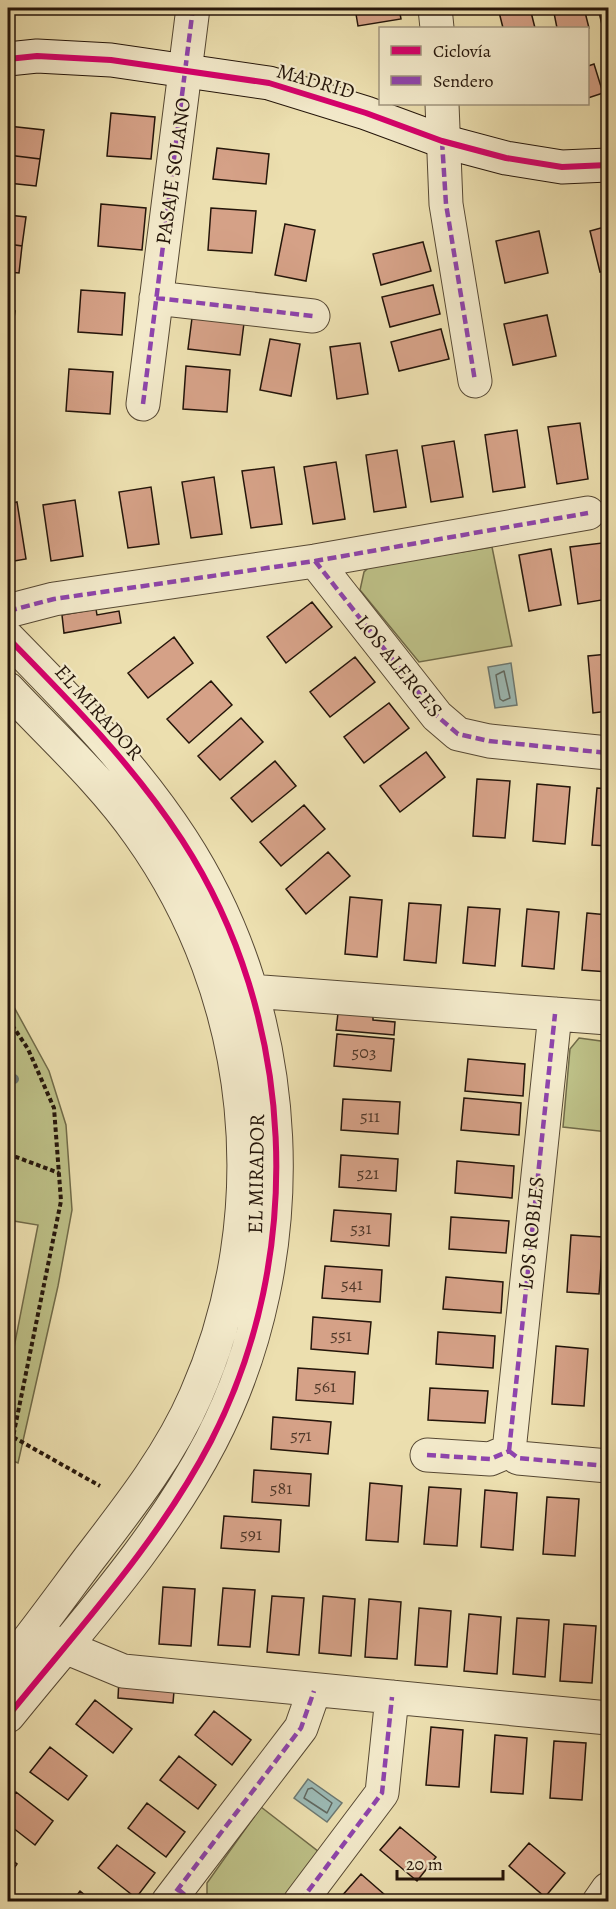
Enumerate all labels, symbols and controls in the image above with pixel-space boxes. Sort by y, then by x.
legend [379,27,589,105]
text: Ciclovía [433,39,492,63]
street label: MADRID [274,57,358,105]
text: Sendero [433,69,494,93]
street label: PASAJE SOLANO [149,96,197,246]
street label: LOS ALERCES [349,609,449,723]
street label: EL MIRADOR [49,658,150,766]
house number: 503 [352,1040,376,1064]
house number: 511 [360,1104,380,1128]
street label: EL MIRADOR [241,1114,271,1234]
house number: 521 [357,1161,379,1185]
street label: LOS ROBLES [511,1175,551,1291]
house number: 531 [350,1216,372,1240]
house number: 541 [341,1272,363,1296]
house number: 551 [330,1323,352,1347]
house number: 561 [314,1374,336,1398]
house number: 571 [290,1423,312,1447]
house number: 581 [270,1476,292,1500]
house number: 591 [240,1522,262,1546]
scale bar [397,1843,504,1881]
text: 20 m [406,1852,443,1876]

